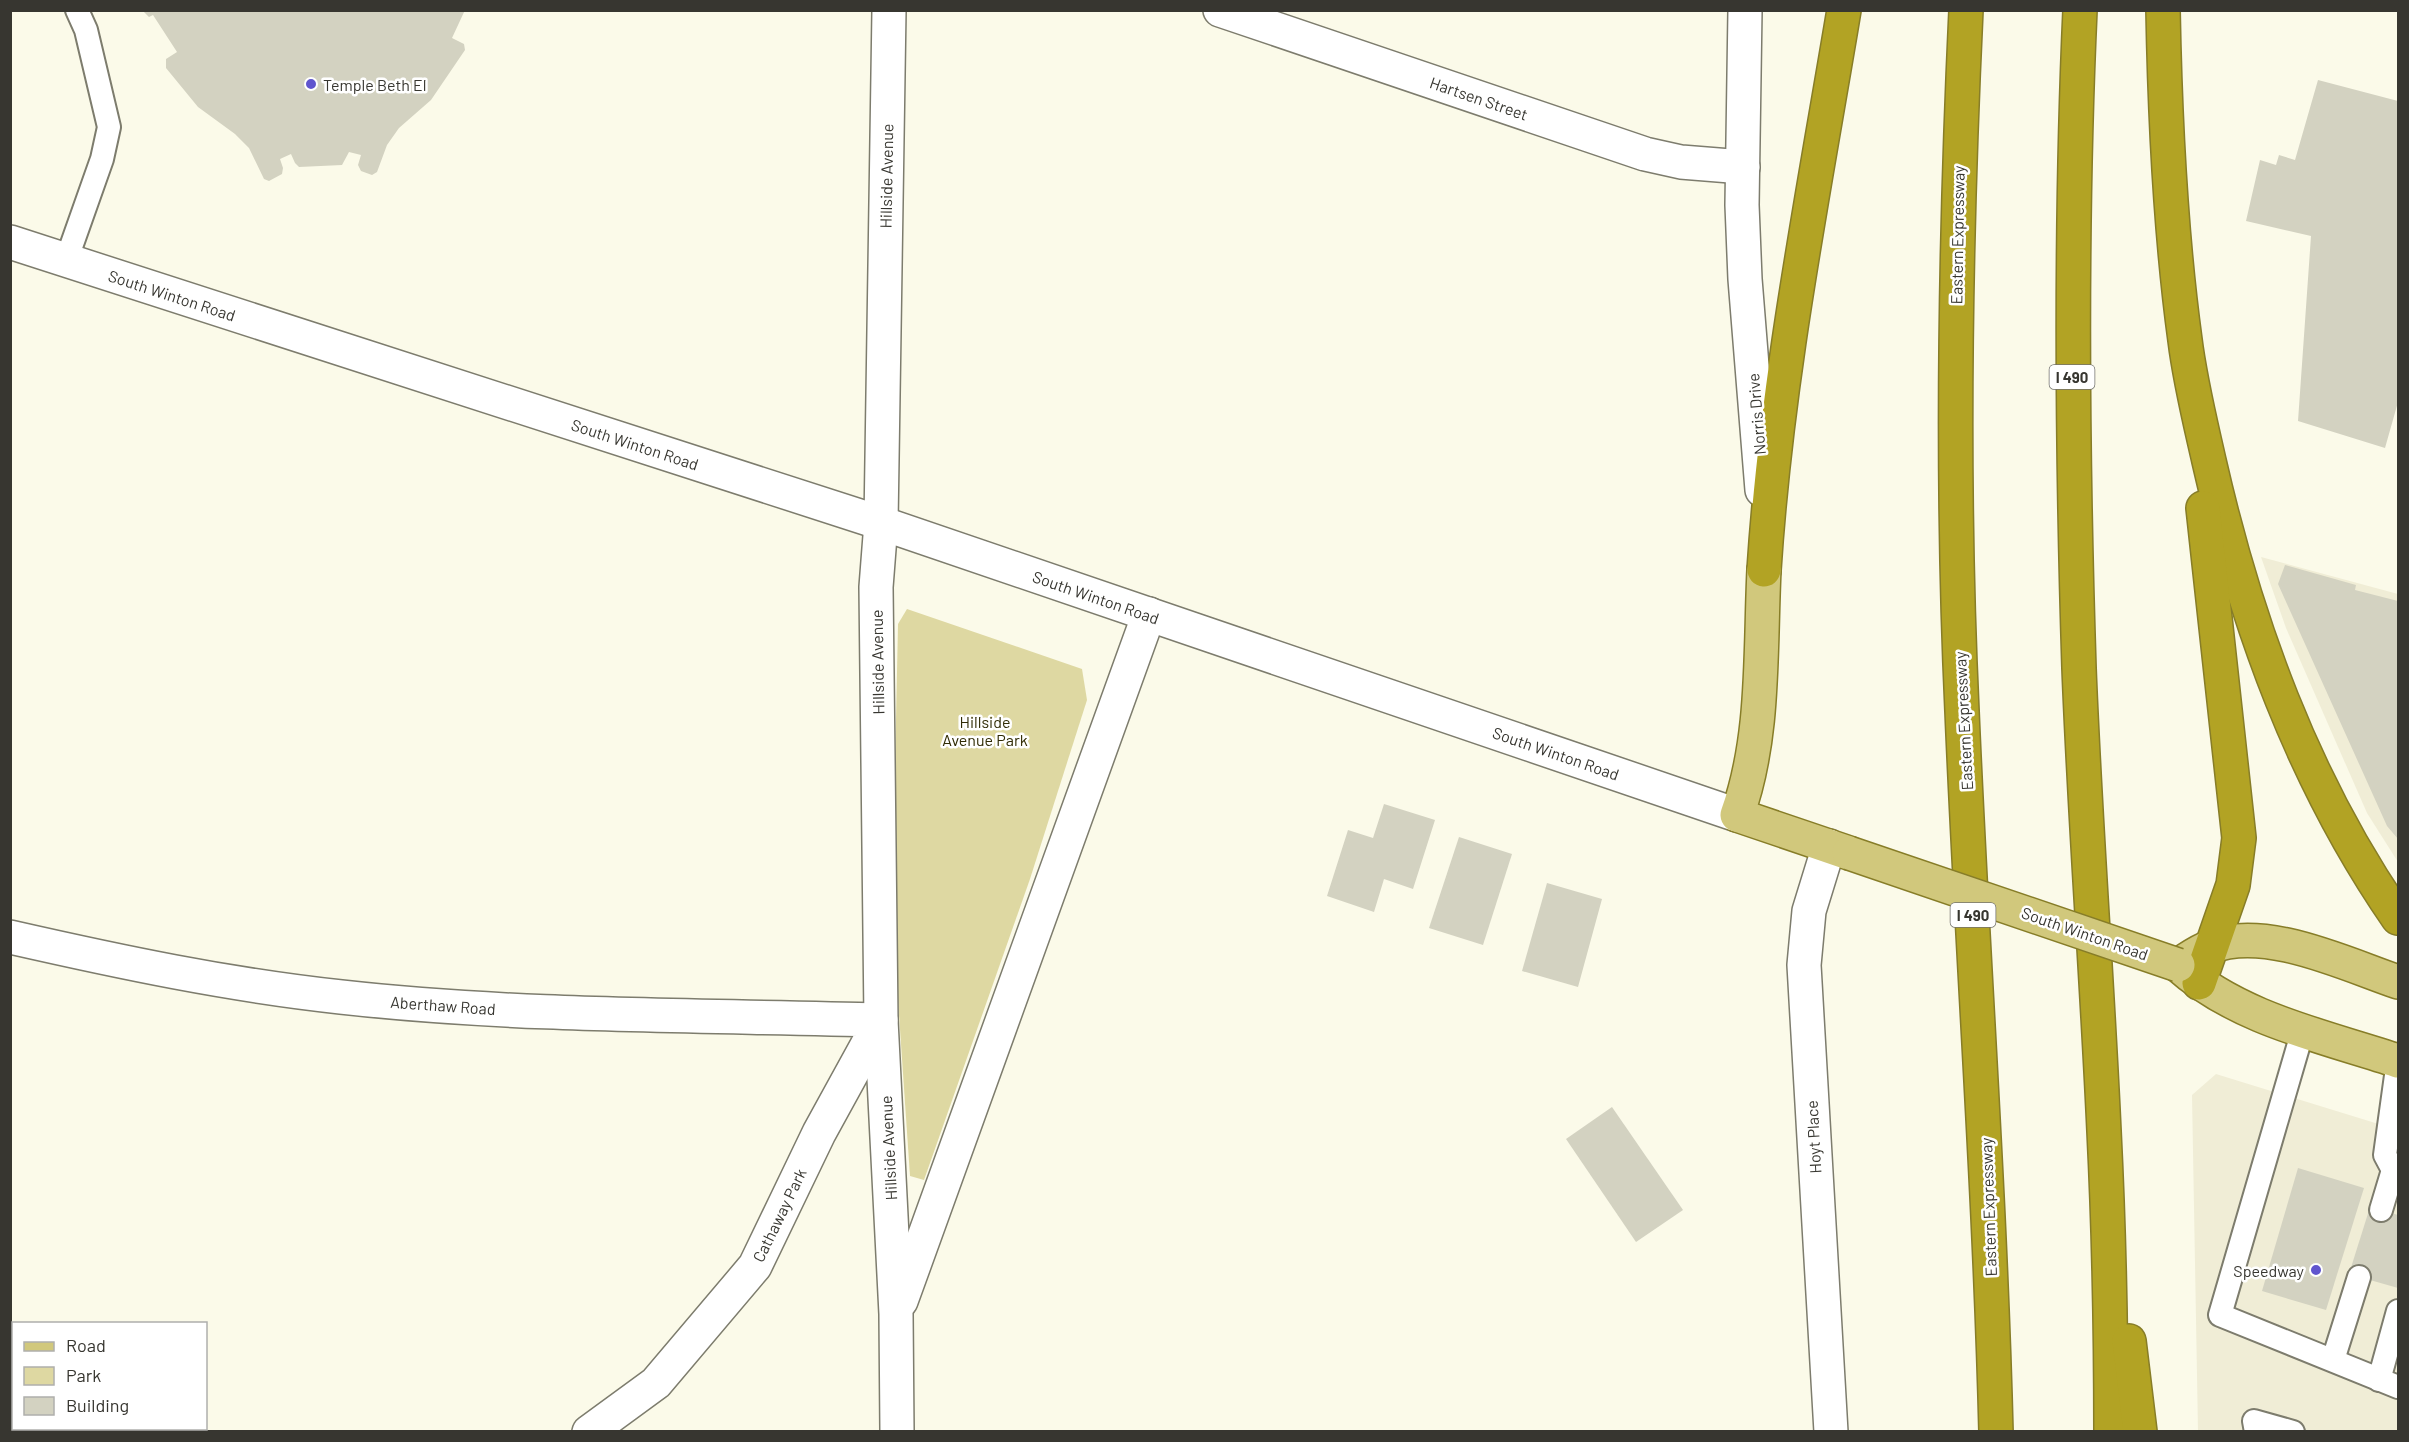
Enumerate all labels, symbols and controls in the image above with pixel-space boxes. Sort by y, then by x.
street label: Hartsen Street [1428,72,1530,124]
place label: Temple Beth El [323,75,426,94]
marker: Temple Beth El [304,77,318,91]
street label: Hillside Avenue [876,123,896,229]
street label: Eastern Expressway [1946,165,1968,305]
street label: South Winton Road [106,265,238,325]
road number: I 490 [2050,365,2094,389]
street label: Norris Drive [1743,372,1769,456]
street label: South Winton Road [569,414,701,474]
street label: South Winton Road [1030,566,1162,628]
street label: Hillside Avenue [867,609,887,715]
street label: Eastern Expressway [1950,650,1976,791]
park label: Hillside Avenue Park [942,712,1028,749]
street label: South Winton Road [1490,722,1622,784]
street label: South Winton Road [2019,902,2151,964]
road number: I 490 [1950,903,1996,927]
street label: Aberthaw Road [390,992,496,1018]
street label: Hillside Avenue [876,1095,900,1201]
street label: Hoyt Place [1802,1100,1824,1174]
street label: Eastern Expressway [1976,1137,2000,1277]
street label: Cathaway Park [748,1165,810,1265]
place label: Speedway [2233,1261,2305,1280]
marker: Speedway [2309,1263,2323,1277]
legend [12,1322,207,1430]
text: Road [66,1334,106,1356]
text: Park [66,1364,101,1386]
text: Building [66,1394,129,1416]

